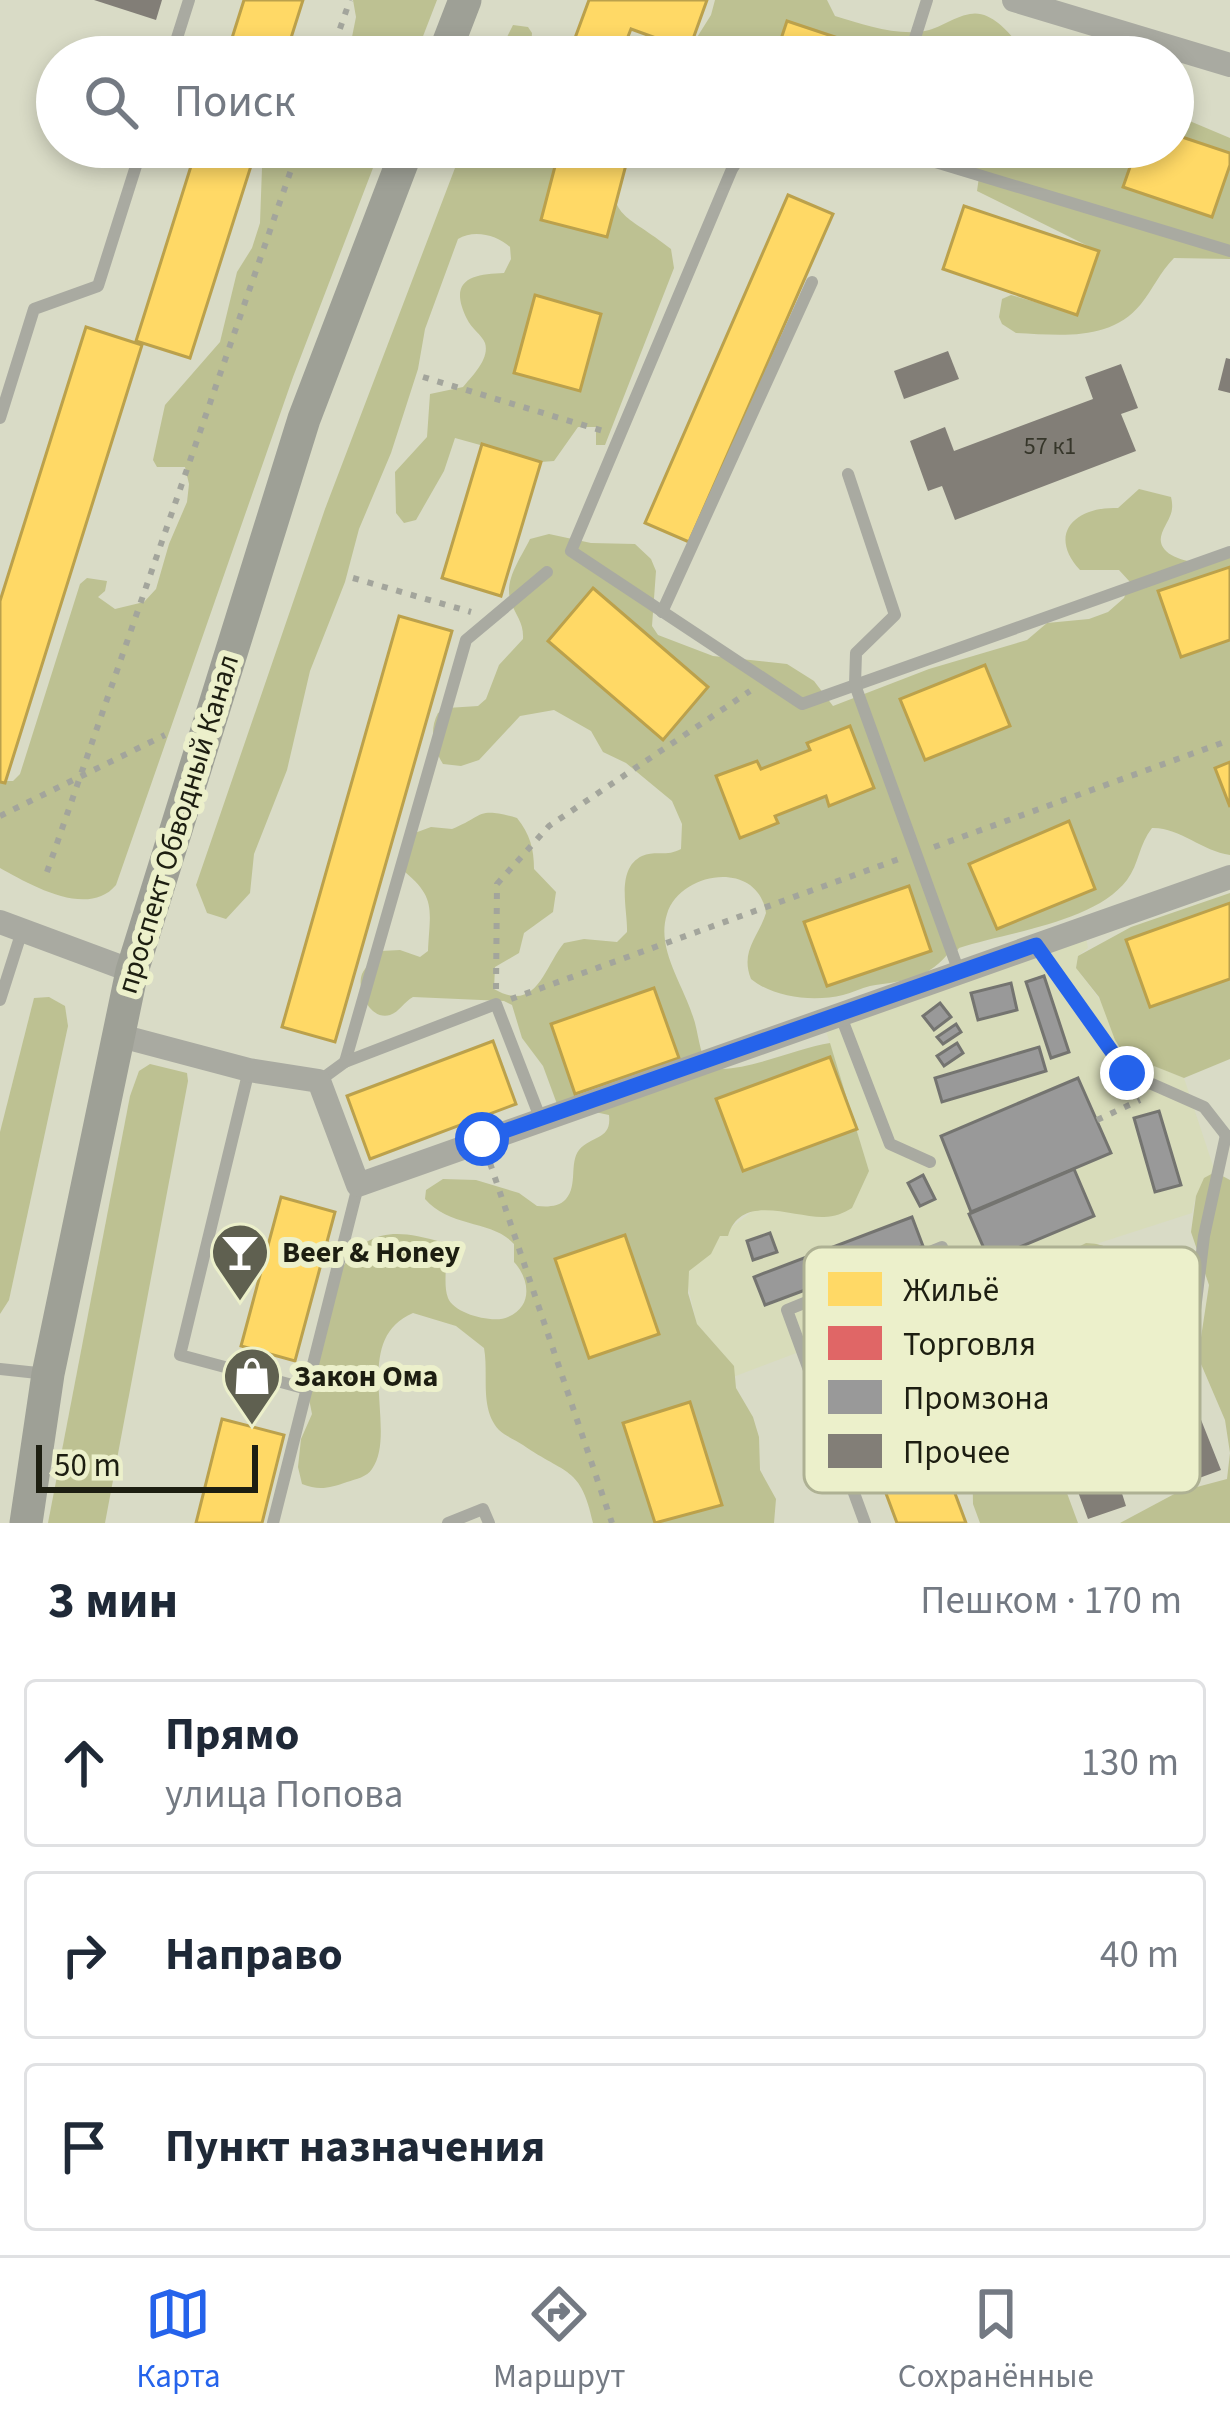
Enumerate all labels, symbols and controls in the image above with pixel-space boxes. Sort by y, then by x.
search box [36,36,1194,168]
icon: search [78,69,144,135]
text: Поиск [174,70,296,134]
house number: 57 к1 [1024,429,1076,464]
street label: проспект Обводный Канал [106,649,250,999]
route end [1100,1046,1154,1100]
route start [455,1112,509,1166]
bar icon: Beer & Honey [209,1221,271,1303]
place label: Beer & Honey [282,1231,461,1274]
legend [804,1247,1200,1493]
text: Жильё [903,1267,999,1314]
text: Торговля [903,1321,1036,1368]
shop icon: Закон Ома [221,1345,283,1427]
place label: Закон Ома [294,1355,438,1398]
text: Промзона [903,1375,1050,1422]
text: Прочее [903,1429,1010,1476]
scale bar [36,1439,258,1492]
text: 50 m [54,1442,121,1489]
text: 3 мин [48,1565,178,1637]
text: Пешком · 170 m [920,1573,1182,1629]
text: Прямо [165,1703,299,1767]
icon: ahead [51,1730,117,1796]
text: 130 m [1081,1735,1179,1791]
text: улица Попова [165,1767,404,1823]
icon: right [51,1922,117,1988]
text: Направо [165,1923,343,1987]
text: 40 m [1100,1927,1179,1983]
icon: arrive [51,2114,117,2180]
text: Пункт назначения [165,2115,545,2179]
tab: Карта [136,2281,221,2400]
tab: Маршрут [493,2281,626,2400]
tab: Сохранённые [898,2281,1094,2400]

